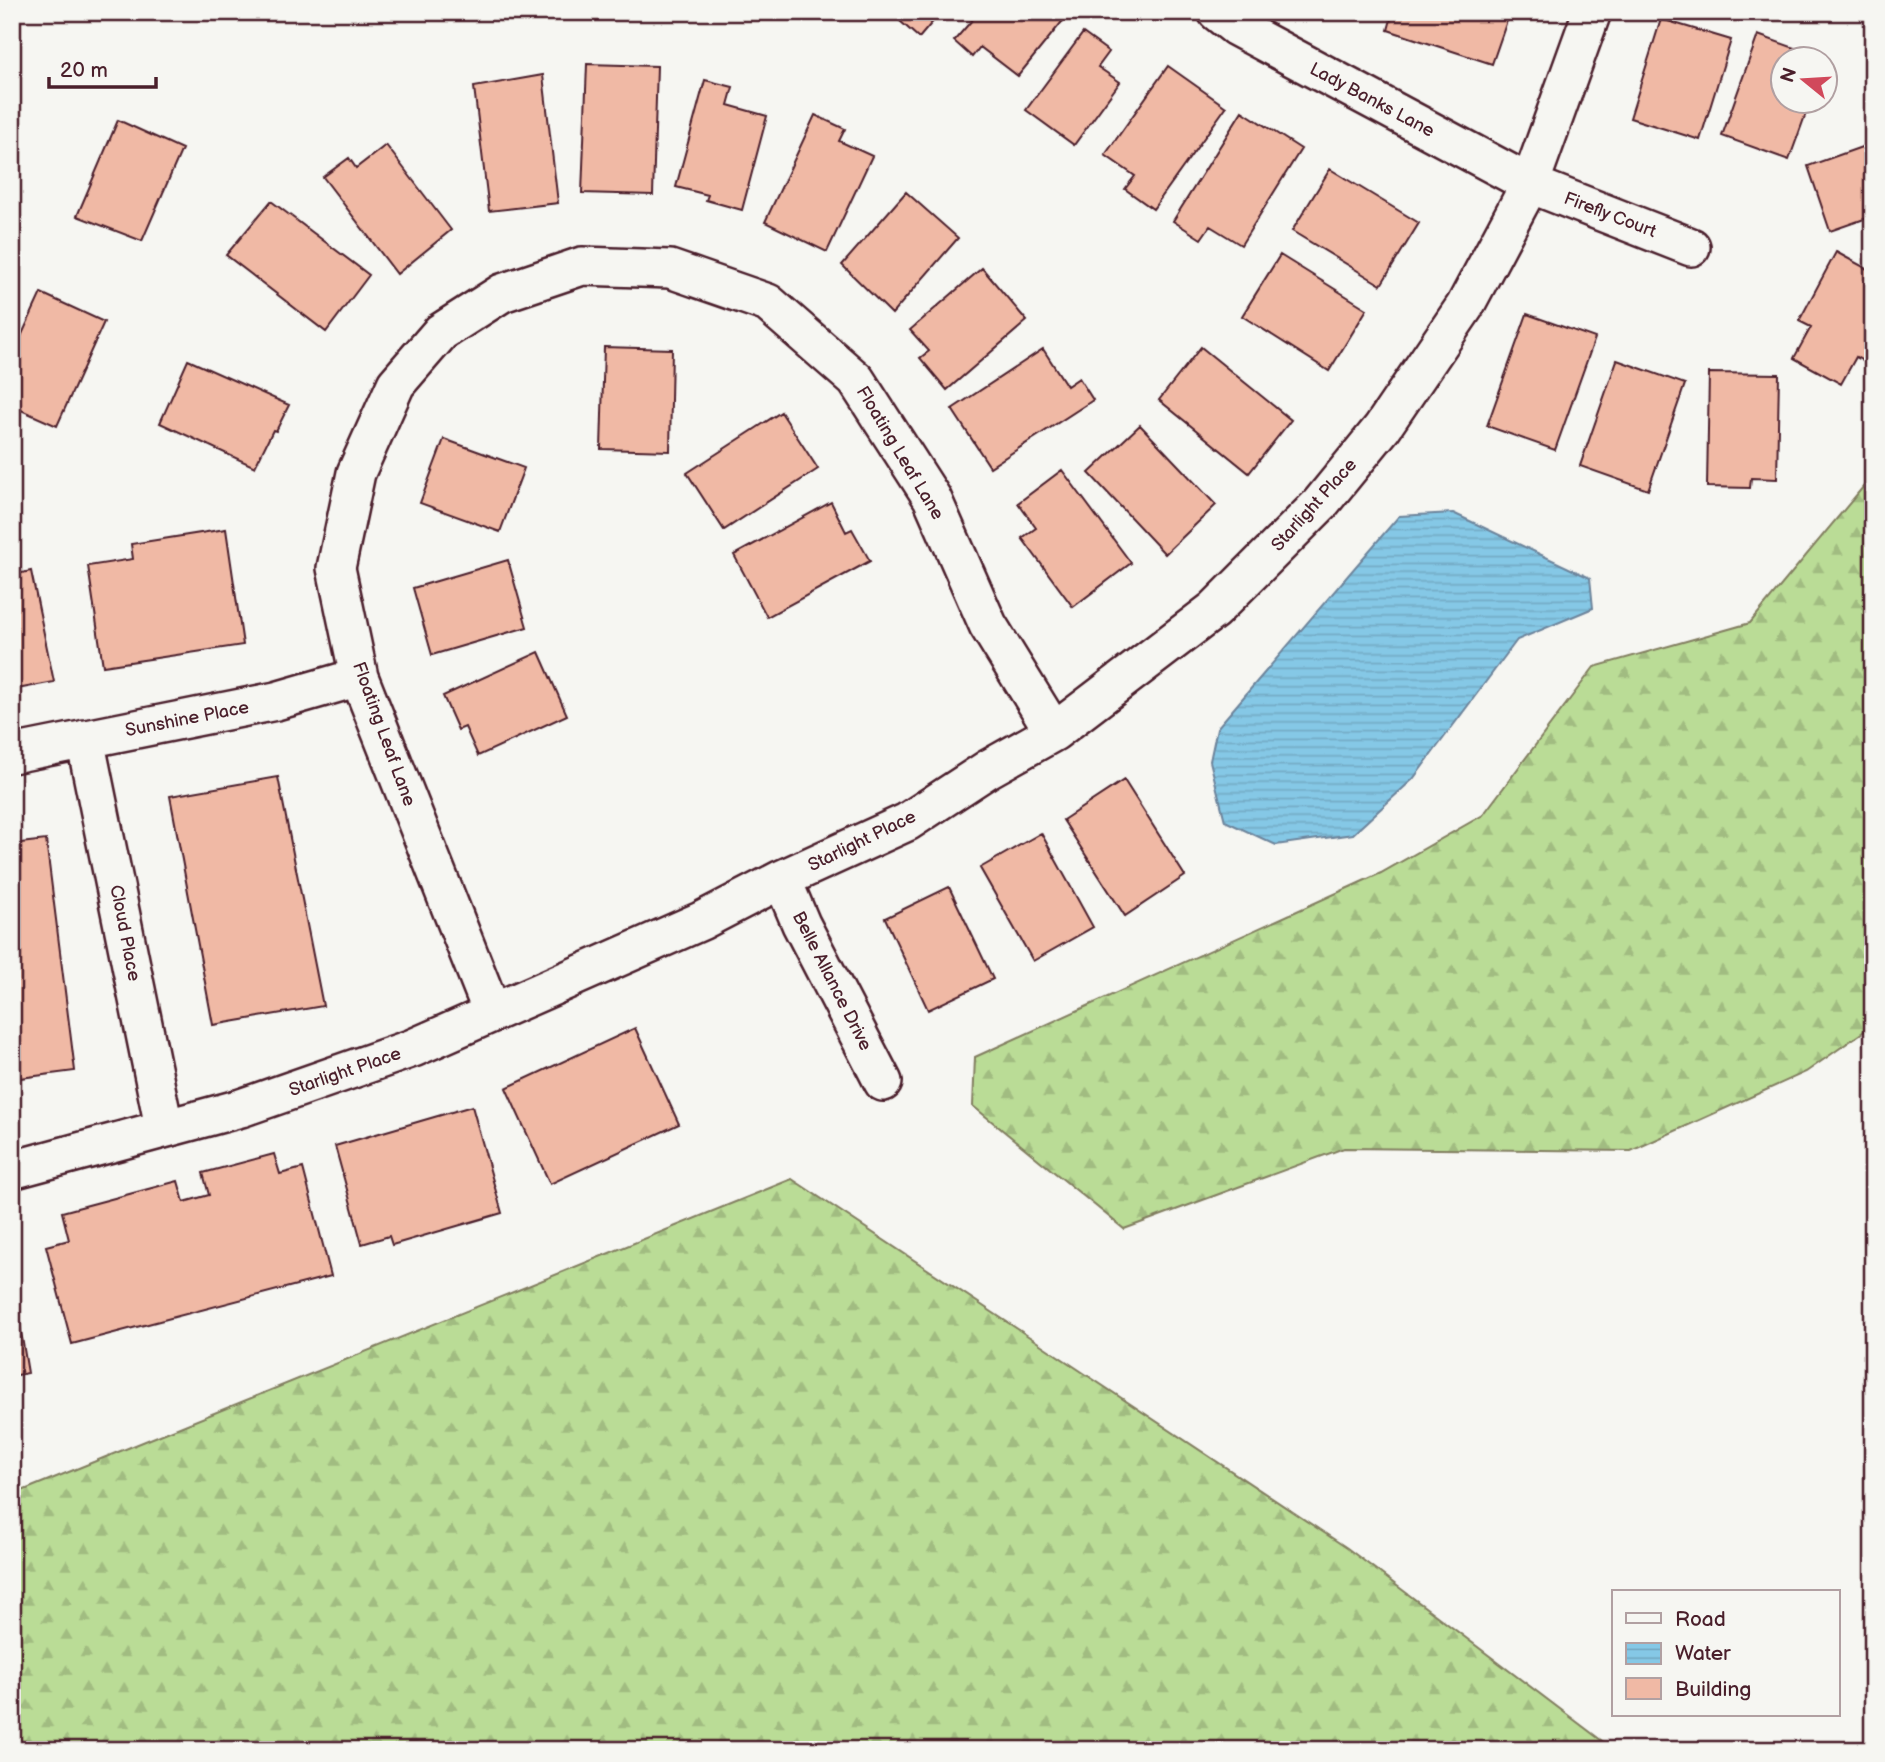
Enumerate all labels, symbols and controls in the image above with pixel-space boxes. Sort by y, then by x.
scale bar [49,46,156,90]
north arrow [1770,46,1840,116]
text: 20 m [60,58,108,83]
street label: Lady Banks Lane [1306,58,1438,142]
text: N [1776,65,1802,86]
street label: Firefly Court [1561,188,1660,242]
street label: Floating Leaf Lane [852,382,948,524]
street label: Starlight Place [1267,454,1361,556]
street label: Floating Leaf Lane [348,659,420,809]
street label: Sunshine Place [123,697,251,741]
street label: Starlight Place [805,806,920,876]
street label: Cloud Place [105,883,145,983]
street label: Belle Allance Drive [788,908,876,1054]
street label: Starlight Place [286,1043,404,1101]
legend [1612,1590,1840,1716]
text: Road [1675,1607,1726,1632]
text: Water [1675,1641,1731,1666]
text: Building [1675,1677,1751,1702]

